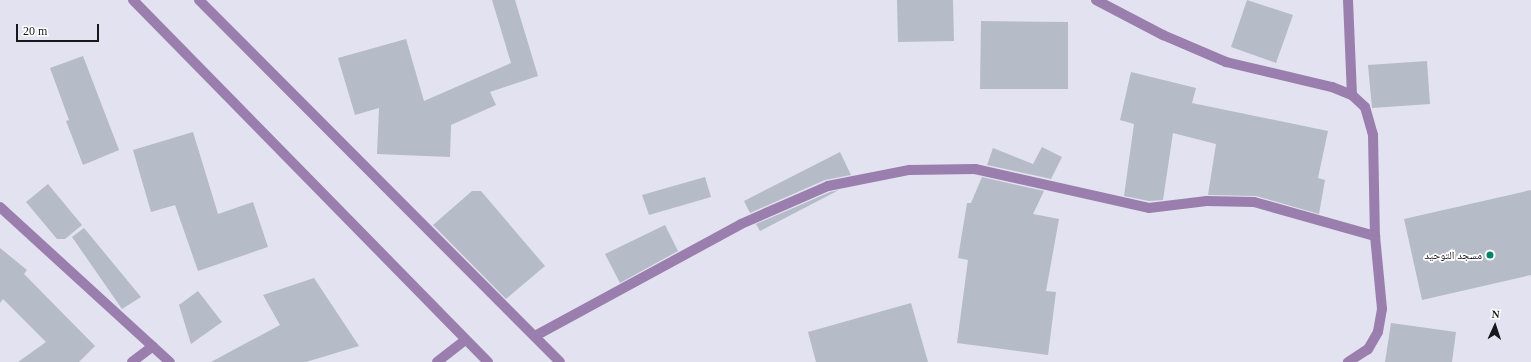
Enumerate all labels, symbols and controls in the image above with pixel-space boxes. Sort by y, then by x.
scale bar [18,16,101,42]
text: 20 m [23,24,47,38]
place label: مسجد التوحيد [1424,248,1482,262]
marker: مسجد التوحيد [1485,250,1495,260]
north arrow [1475,306,1515,346]
text: N [1491,308,1500,320]

